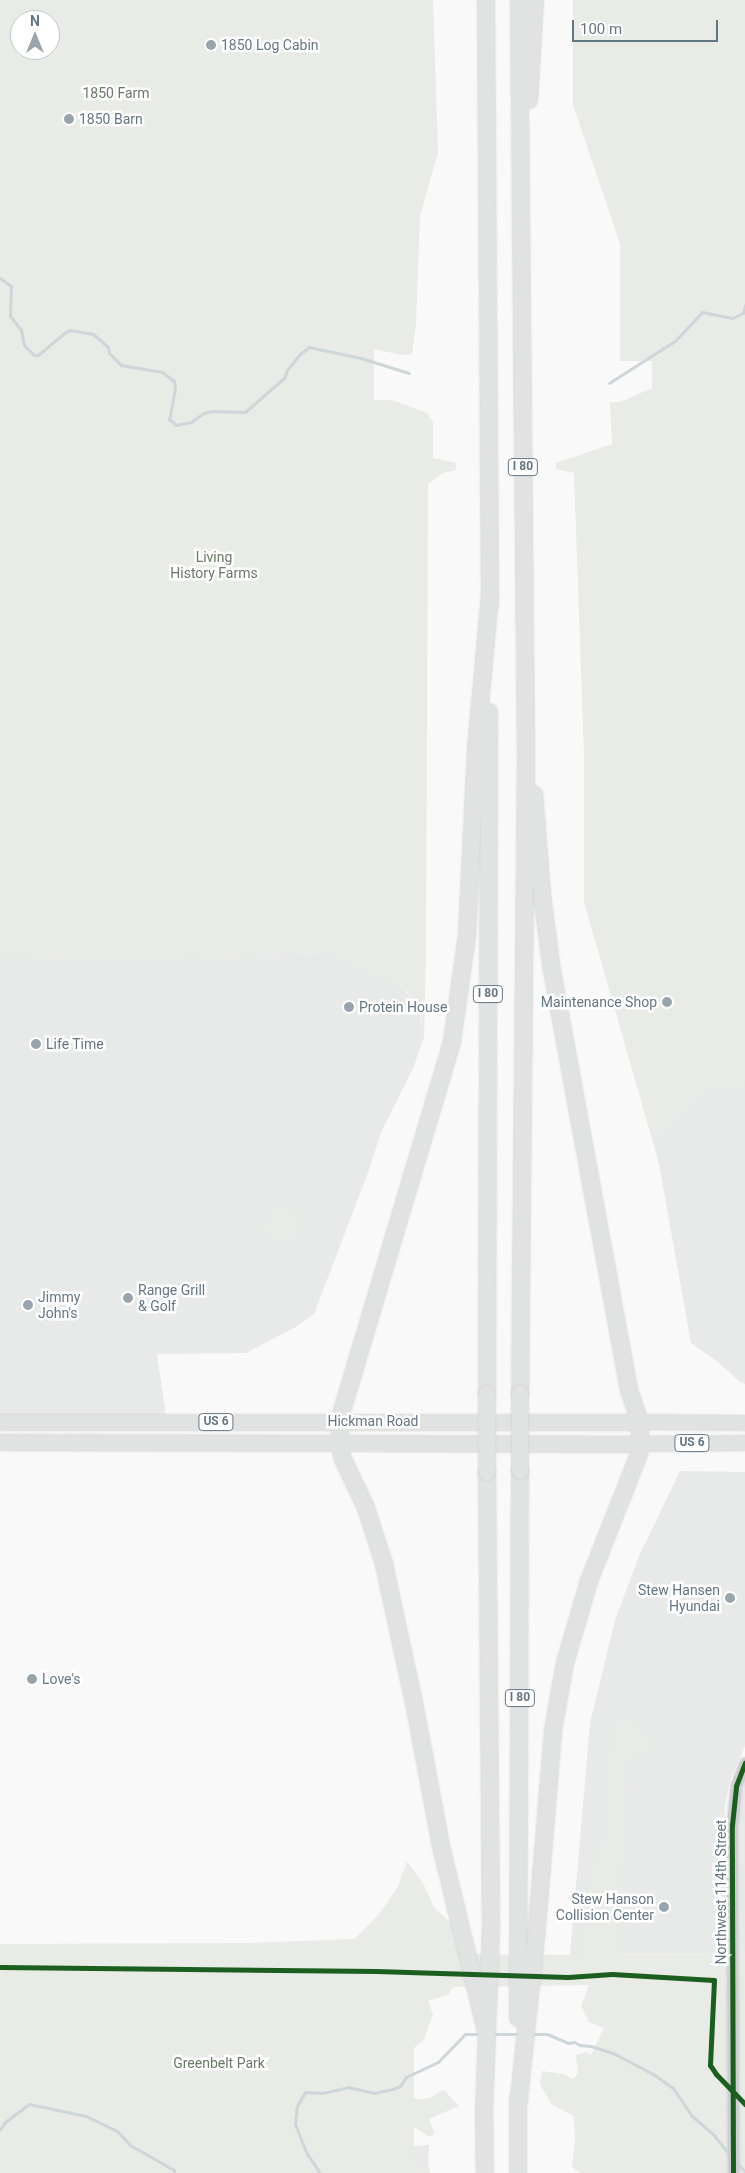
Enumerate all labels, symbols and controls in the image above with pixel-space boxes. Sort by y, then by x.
north arrow [10,10,60,60]
scale bar [575,10,721,42]
text: N [30,13,40,29]
text: 100 m [580,20,622,38]
place label: 1850 Log Cabin [221,37,319,53]
marker: 1850 Log Cabin [205,39,217,51]
park label: 1850 Farm [82,85,150,101]
place label: 1850 Barn [79,111,143,127]
marker: 1850 Barn [63,113,75,125]
road number: I 80 [507,458,539,477]
park label: Living History Farms [170,549,258,582]
road number: I 80 [472,984,504,1004]
place label: Maintenance Shop [541,994,657,1010]
marker: Maintenance Shop [661,996,673,1008]
place label: Protein House [359,999,447,1015]
marker: Protein House [343,1001,355,1013]
place label: Life Time [46,1036,104,1052]
marker: Life Time [30,1038,42,1050]
place label: Range Grill & Golf [138,1282,205,1314]
place label: Jimmy John's [38,1289,80,1321]
marker: Range Grill & Golf [122,1292,134,1304]
marker: Jimmy John's [22,1299,34,1311]
road number: US 6 [197,1412,235,1431]
street label: Hickman Road [327,1413,419,1429]
road number: US 6 [673,1434,711,1452]
place label: Stew Hansen Hyundai [638,1582,720,1614]
marker: Stew Hansen Hyundai [724,1592,736,1604]
place label: Love's [42,1671,81,1687]
marker: Love's [26,1673,38,1685]
road number: I 80 [504,1689,536,1708]
street label: Northwest 114th Street [713,1820,729,1964]
place label: Stew Hanson Collision Center [556,1891,654,1924]
marker: Stew Hanson Collision Center [658,1901,670,1913]
park label: Greenbelt Park [173,2055,265,2071]

